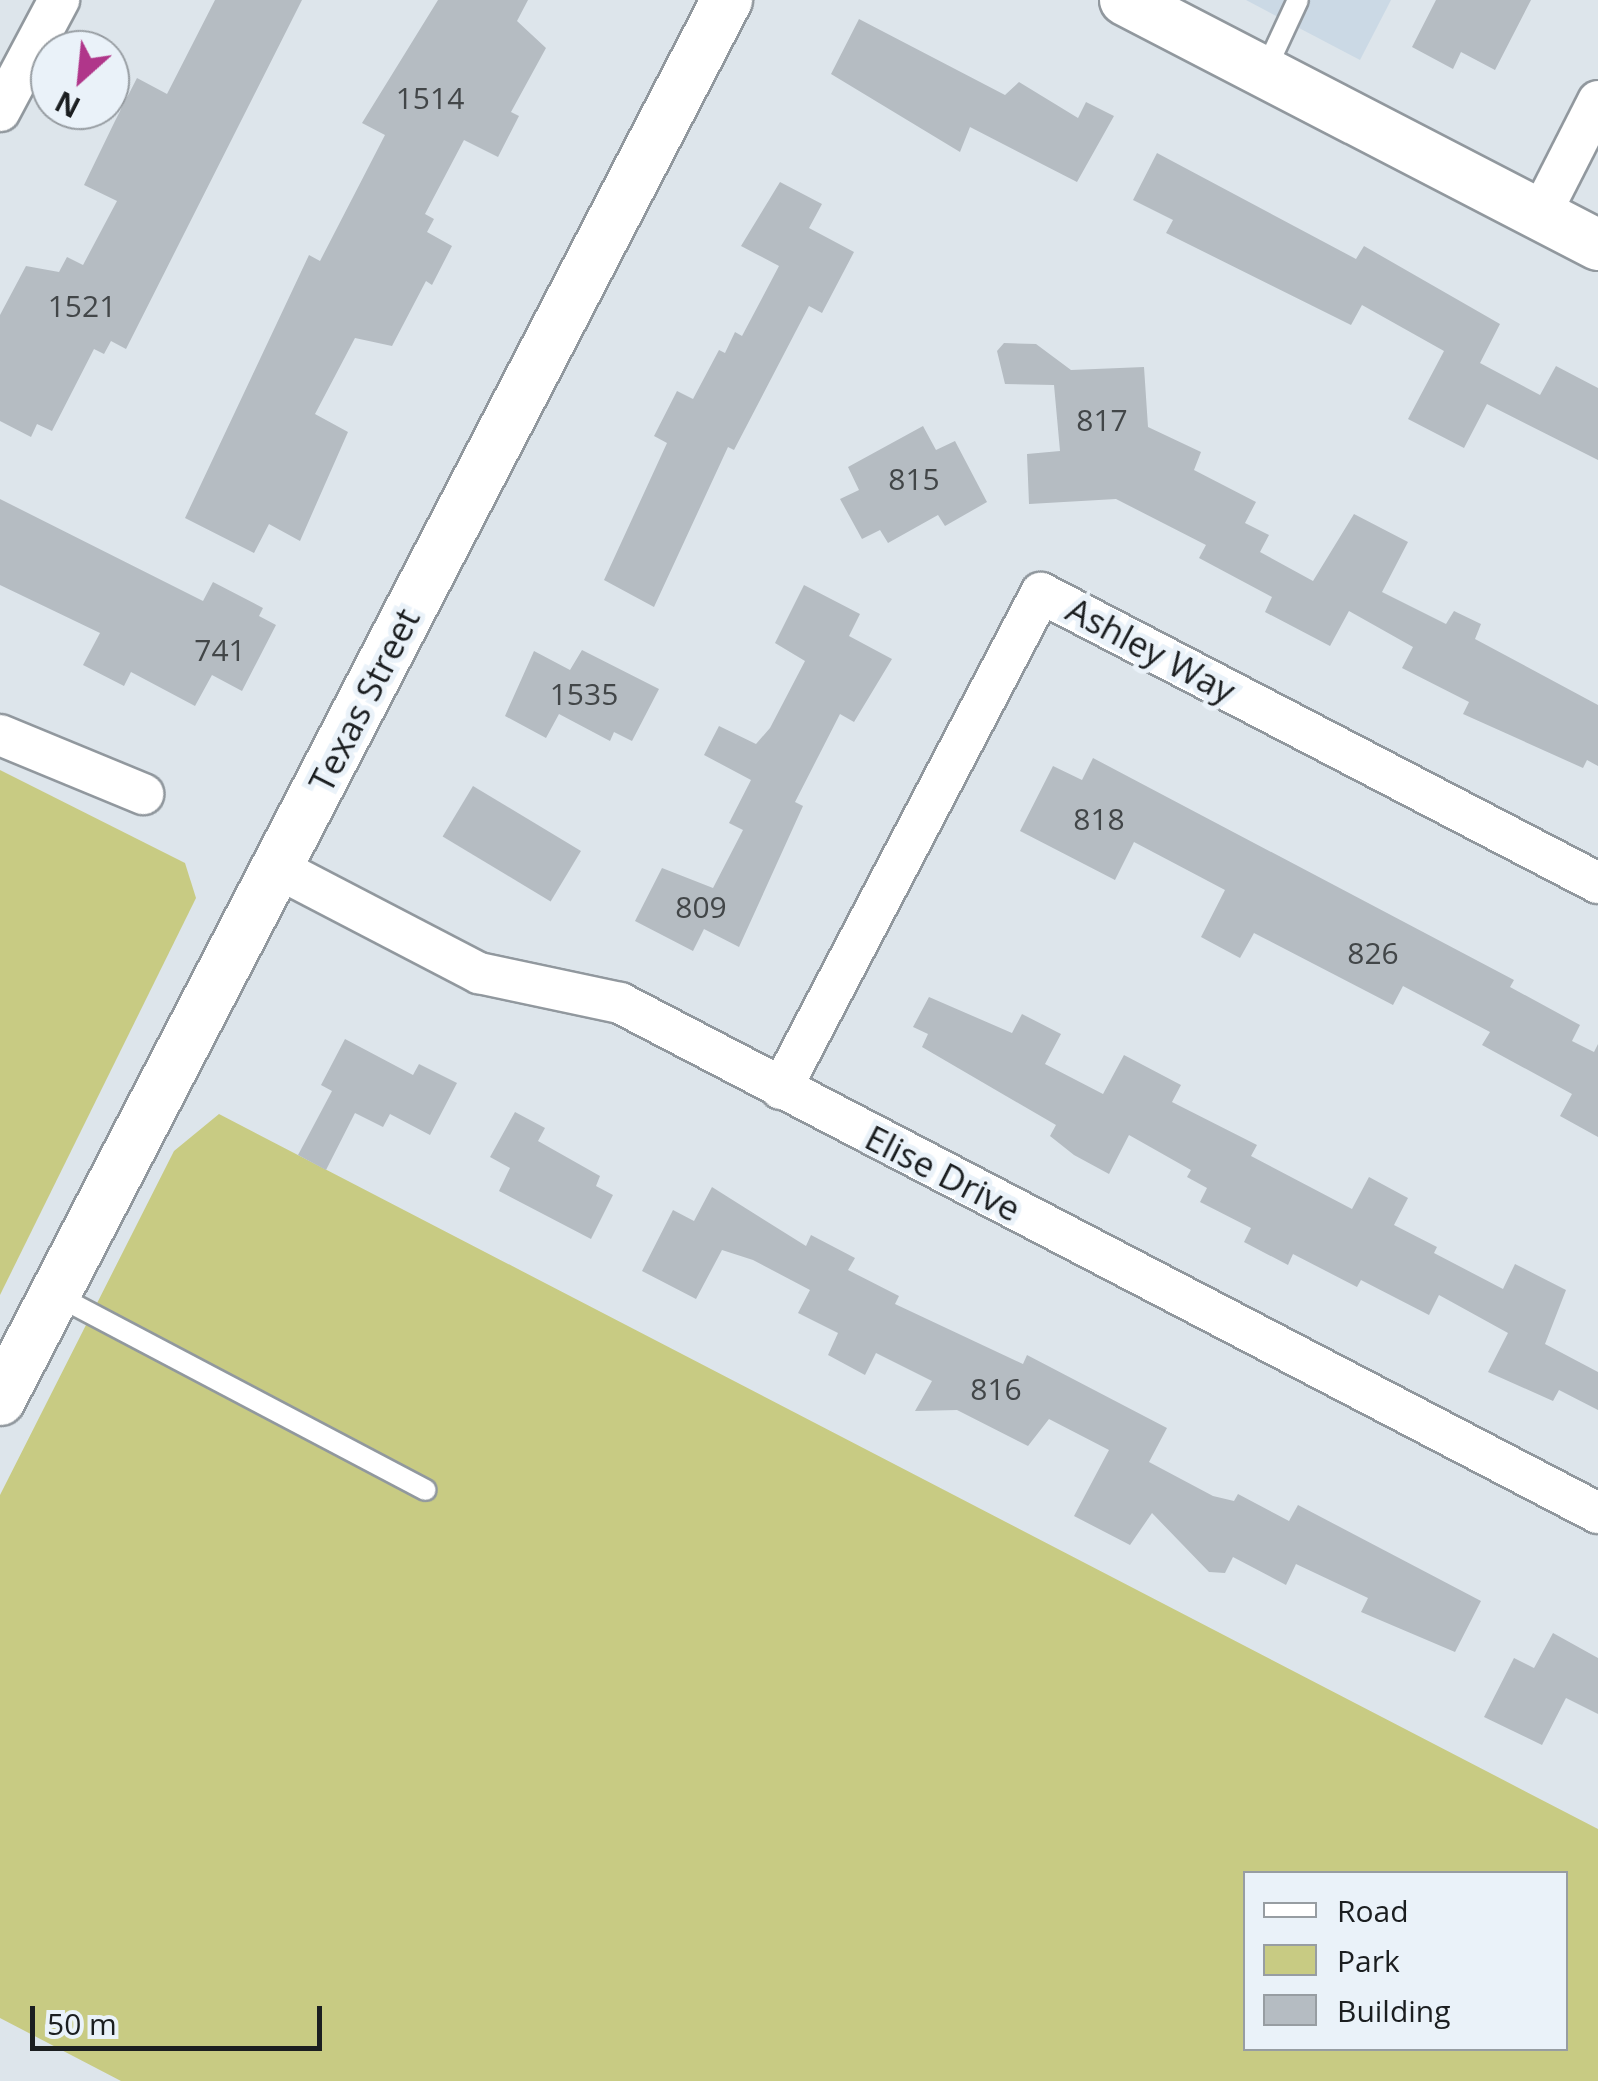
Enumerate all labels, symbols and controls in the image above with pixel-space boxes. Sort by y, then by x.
north arrow [30,30,130,130]
house number: 1514 [396,80,464,116]
text: N [49,83,86,127]
house number: 1521 [48,288,116,324]
house number: 817 [1076,402,1128,438]
house number: 815 [888,461,940,497]
street label: Ashley Way [1060,588,1242,712]
street label: Texas Street [300,601,428,799]
house number: 741 [194,632,246,668]
house number: 1535 [550,676,618,712]
house number: 818 [1073,801,1125,837]
house number: 809 [675,889,727,925]
house number: 826 [1347,935,1399,971]
street label: Elise Drive [859,1116,1027,1230]
house number: 816 [970,1371,1022,1407]
legend [1243,1871,1568,2051]
text: Road [1337,1890,1409,1931]
text: Park [1337,1940,1400,1981]
scale bar [35,1986,328,2048]
text: Building [1337,1990,1451,2031]
text: 50 m [47,2003,117,2044]

